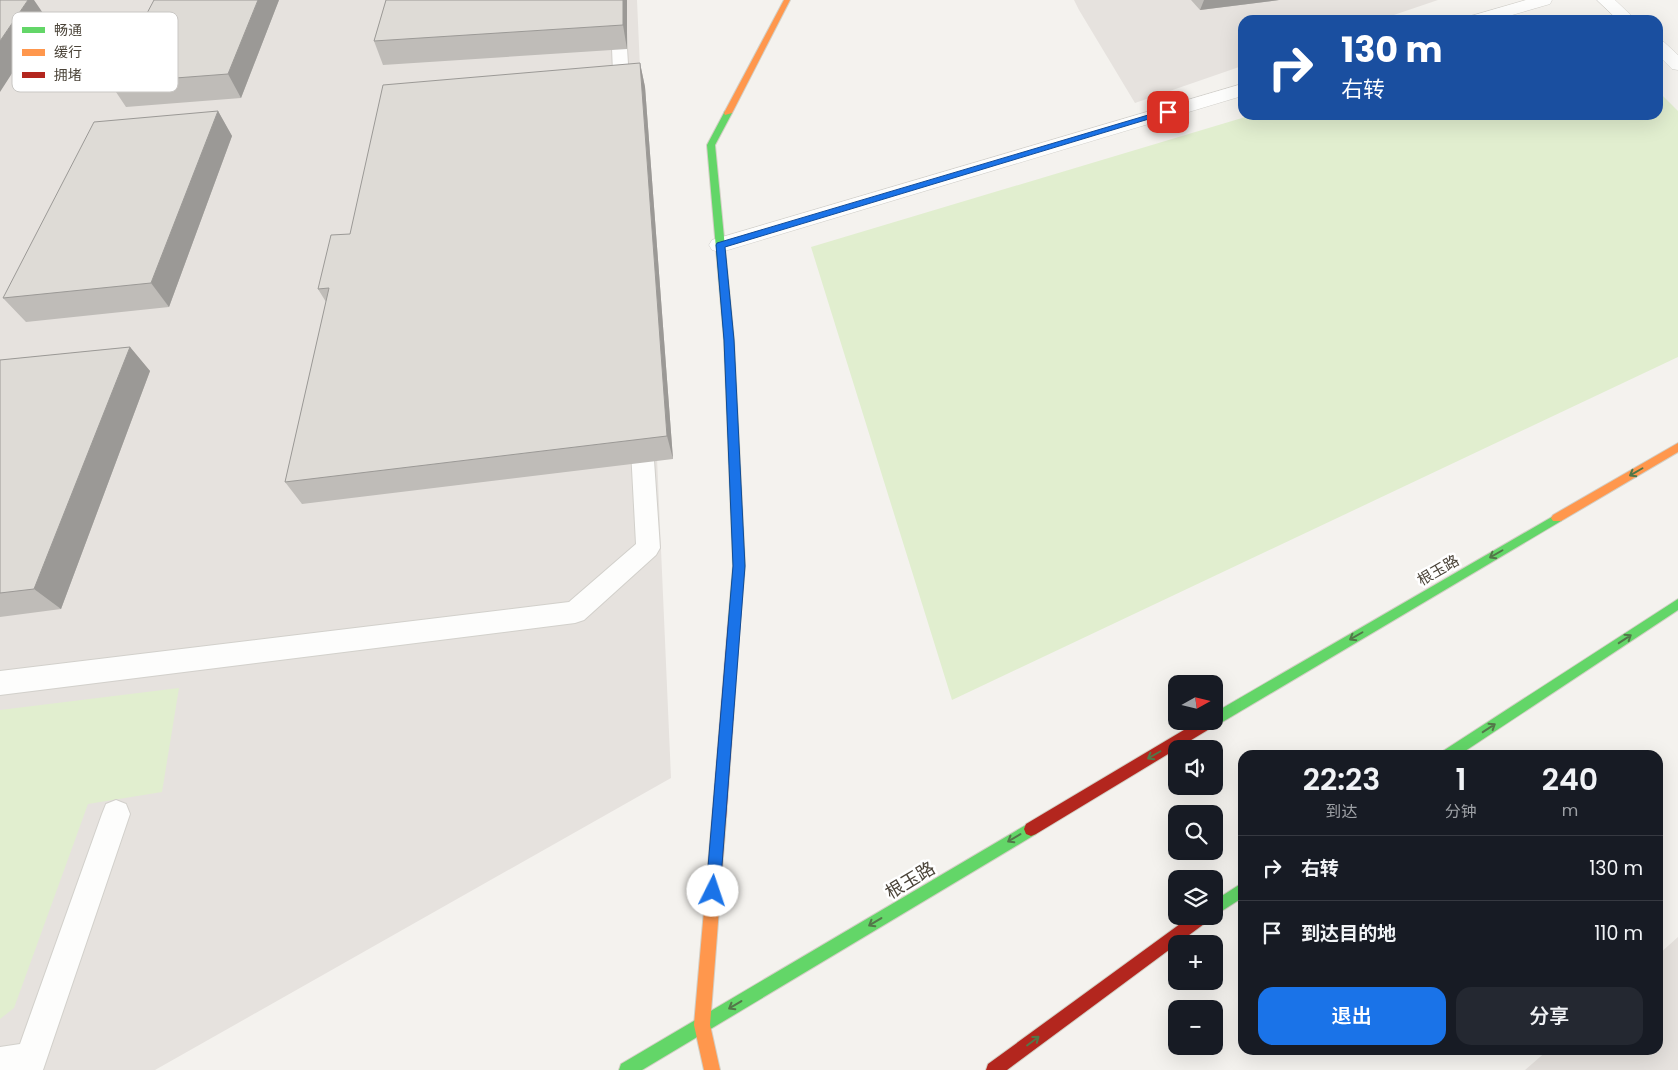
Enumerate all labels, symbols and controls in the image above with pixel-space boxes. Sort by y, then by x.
legend [12,12,178,92]
text: 畅通 [54,20,82,40]
text: 130 m [1341,25,1443,74]
icon: right [1258,35,1323,100]
text: 缓行 [54,42,82,62]
text: 拥堵 [54,65,82,85]
text: 右转 [1341,74,1385,105]
pin [1147,91,1189,133]
icon: arrive [1154,98,1182,126]
one-way arrow [1629,467,1644,477]
one-way arrow [1488,549,1503,559]
street label: 根玉路 [1413,550,1463,590]
one-way arrow [1349,632,1363,642]
one-way arrow [1617,634,1631,644]
north arrow [1168,675,1222,730]
map controls [1168,675,1223,1055]
one-way arrow [1482,723,1496,733]
button: sound [1168,740,1223,795]
one-way arrow [1147,750,1161,760]
text: 22:23 [1303,758,1380,801]
text: 1 [1456,758,1466,801]
text: 240 [1542,758,1598,801]
text: m [1562,799,1578,822]
text: 到达 [1326,800,1358,823]
text: 分钟 [1445,800,1477,823]
button: search [1168,805,1223,860]
one-way arrow [1008,833,1022,843]
icon: right [1258,854,1286,882]
street label: 根玉路 [880,855,940,905]
text: 右转 [1301,855,1339,882]
text: 130 m [1589,855,1643,882]
position arrow [686,864,738,916]
button: layers [1168,870,1223,925]
one-way arrow [868,917,882,927]
icon: arrive [1258,919,1286,947]
text: 到达目的地 [1301,920,1396,947]
text: 110 m [1594,920,1643,947]
button: + [1168,935,1223,990]
button: 退出 [1258,987,1446,1045]
button: 分享 [1456,987,1643,1045]
button: − [1168,1000,1223,1055]
one-way arrow [729,1001,743,1011]
one-way arrow [1026,1036,1040,1046]

